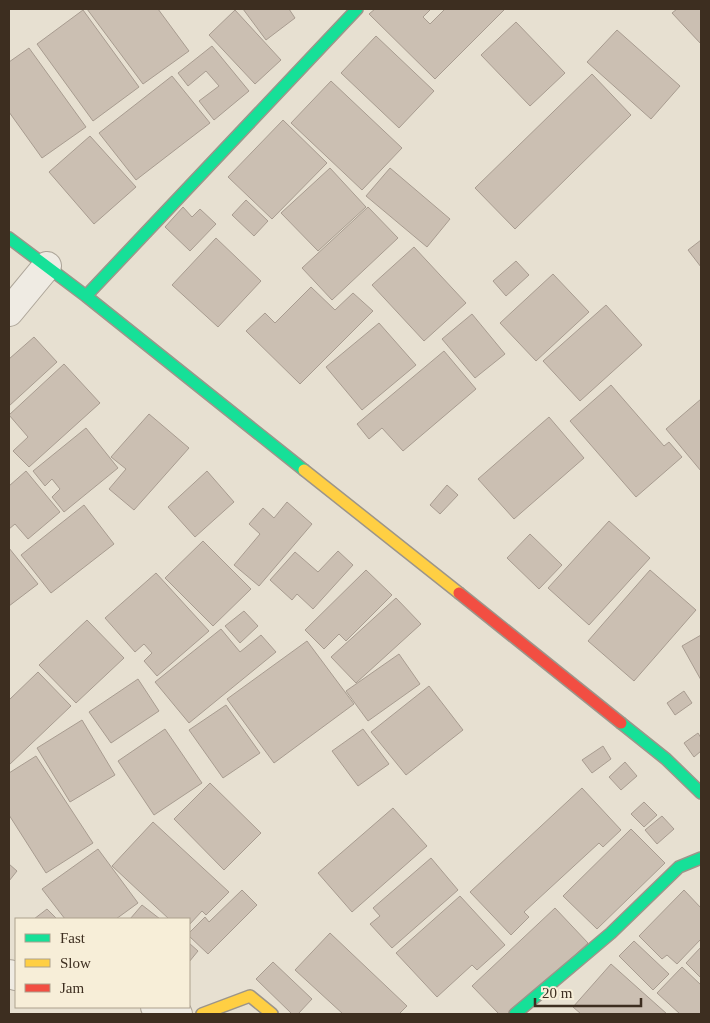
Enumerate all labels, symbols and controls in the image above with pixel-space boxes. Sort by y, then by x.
legend [15,918,190,1008]
text: Fast [60,930,86,946]
text: Slow [60,955,91,971]
scale bar [535,976,641,1008]
text: Jam [60,980,84,996]
text: 20 m [542,985,573,1001]

